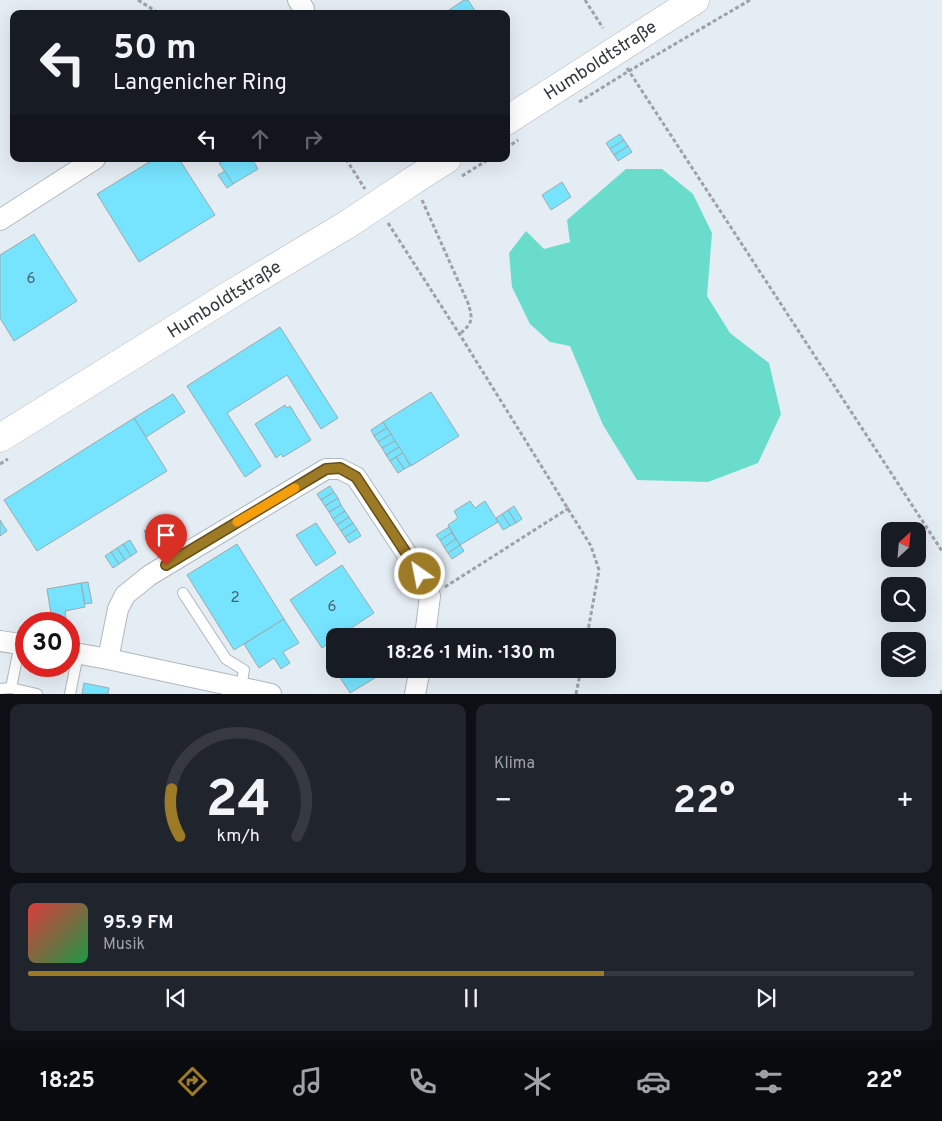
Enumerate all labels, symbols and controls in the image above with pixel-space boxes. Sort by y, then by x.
street label: Humboldtstraße [540,16,662,106]
text: 50 m [113,27,197,71]
icon: left [30,30,95,95]
text: Langenicher Ring [113,70,287,97]
icon: left [193,125,221,153]
icon: ahead [246,125,274,153]
icon: right [299,125,327,153]
street label: Humboldtstraße [164,256,286,344]
house number: 6 [27,270,36,289]
pin [145,514,187,565]
icon: arrive [152,521,180,549]
north arrow [881,522,926,568]
map controls [881,522,926,677]
position arrow [393,547,445,599]
button: search [881,577,926,622]
house number: 2 [230,589,240,608]
house number: 6 [328,598,337,617]
speed limit sign: 30 [15,612,80,677]
button: layers [881,632,926,677]
text: 18:26 · 1 Min. · 130 m [387,641,555,665]
text: Klima [494,754,535,774]
text: 24 [205,769,271,835]
text: 22° [673,778,735,827]
text: − [494,784,512,820]
text: + [896,784,914,820]
text: km/h [216,825,260,848]
text: 95.9 FM [103,911,174,935]
text: Musik [103,935,145,955]
icon: previous [162,984,190,1012]
icon: pause [457,984,485,1012]
icon: next [752,984,780,1012]
icon: directions [175,1064,210,1099]
icon: music [290,1064,325,1099]
icon: phone [405,1064,440,1099]
icon: climate [520,1064,555,1099]
icon: car [636,1064,671,1099]
icon: filters [751,1064,786,1099]
text: 18:25 [40,1068,95,1095]
text: 22° [866,1068,902,1095]

